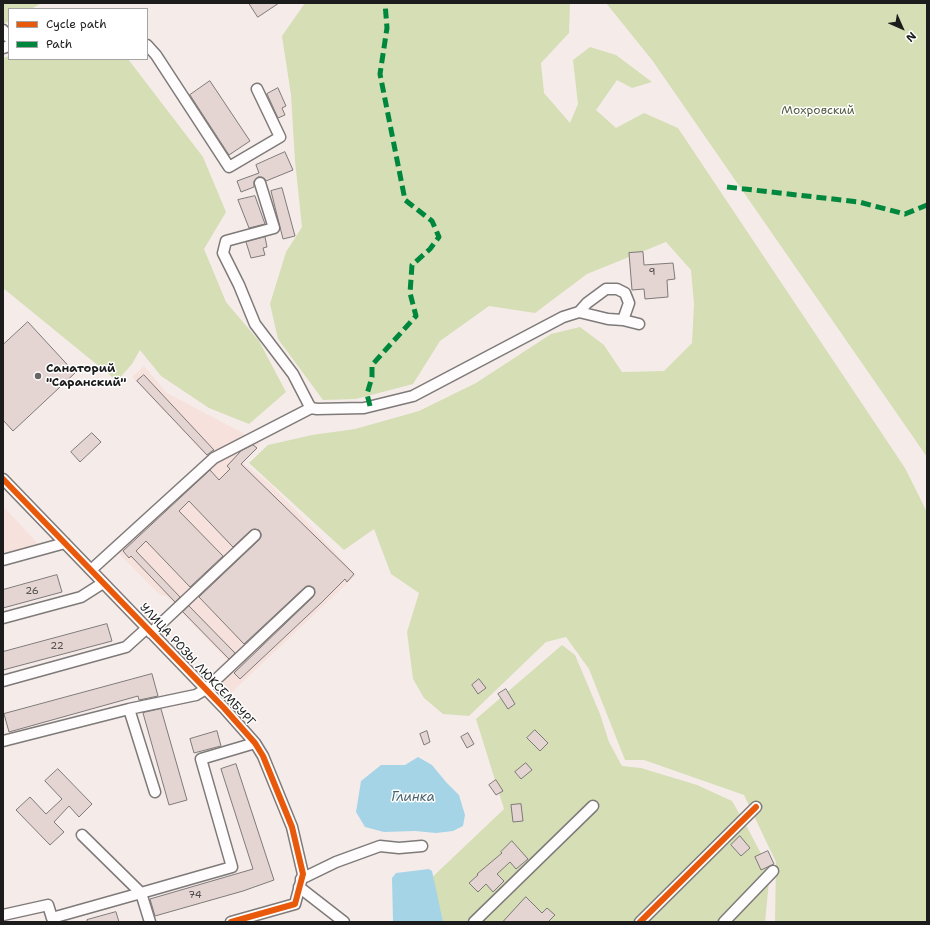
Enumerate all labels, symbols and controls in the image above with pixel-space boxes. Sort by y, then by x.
legend [8,8,148,60]
north arrow [882,8,922,48]
text: Cycle path [46,16,107,32]
text: N [902,28,919,45]
text: Path [46,36,72,52]
park label: Мохровский [781,104,855,118]
house number: 9 [649,266,655,278]
place label: Санаторий "Саранский" [46,362,126,390]
marker: Санаторий "Саранский" [33,371,43,381]
house number: 26 [25,585,39,597]
street label: УЛИЦА РОЗЫ ЛЮКСЕМБУРГ [136,601,258,729]
house number: 22 [50,640,64,652]
water label: Глинка [391,790,435,806]
house number: 74 [188,889,202,901]

